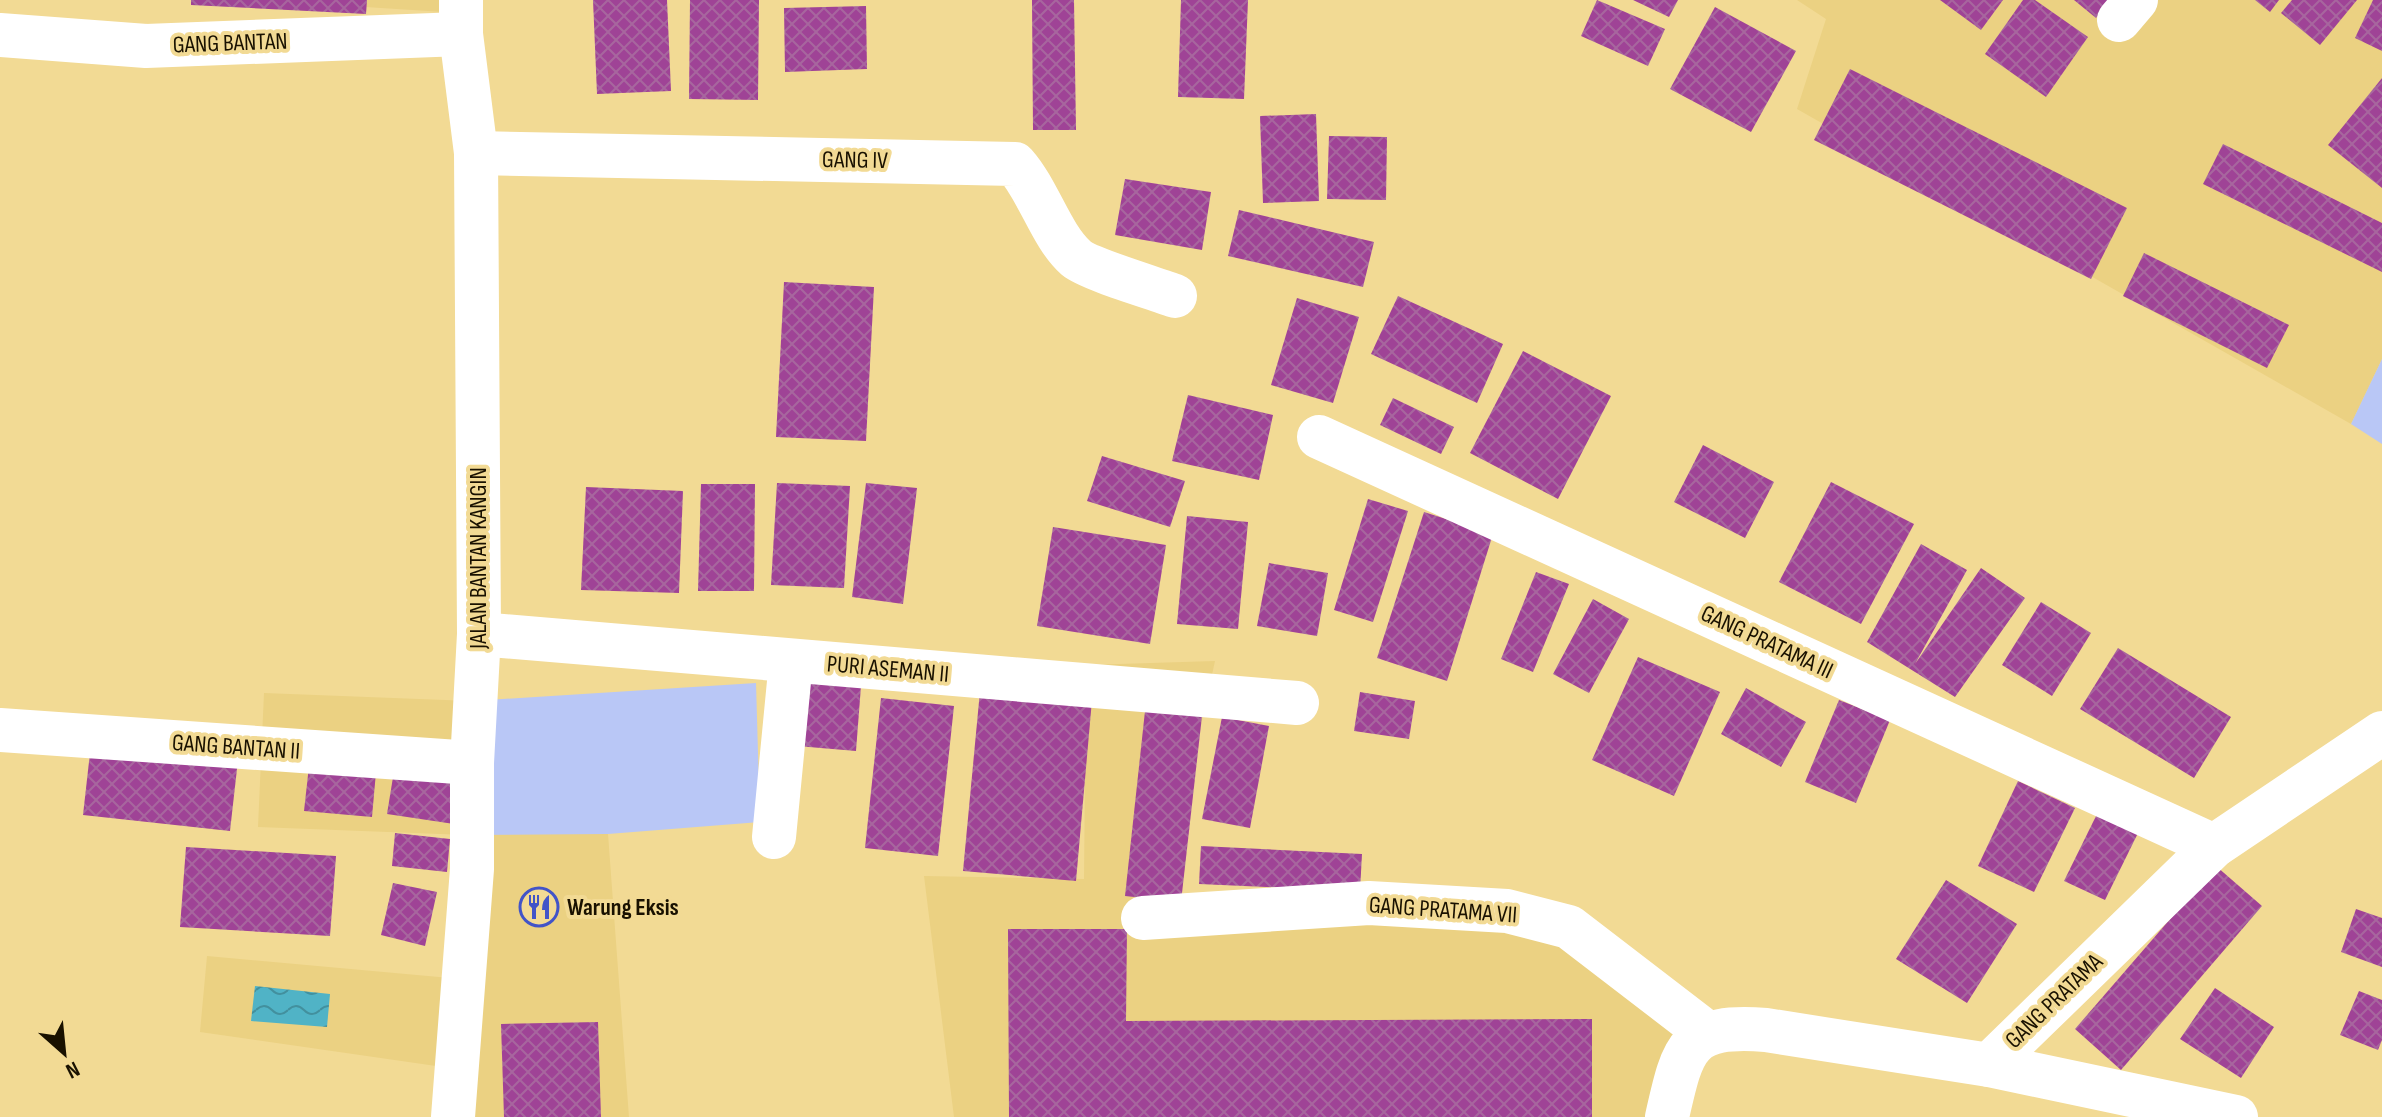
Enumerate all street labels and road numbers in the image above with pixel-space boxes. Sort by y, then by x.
street label: GANG BANTAN [172,27,288,59]
street label: GANG IV [822,145,888,175]
street label: JALAN BANTAN KANGIN [464,467,493,650]
street label: GANG PRATAMA III [1696,599,1838,685]
street label: PURI ASEMAN II [826,649,950,689]
street label: GANG BANTAN II [171,728,301,766]
street label: GANG PRATAMA VII [1368,890,1518,930]
street label: GANG PRATAMA [1999,947,2109,1055]

